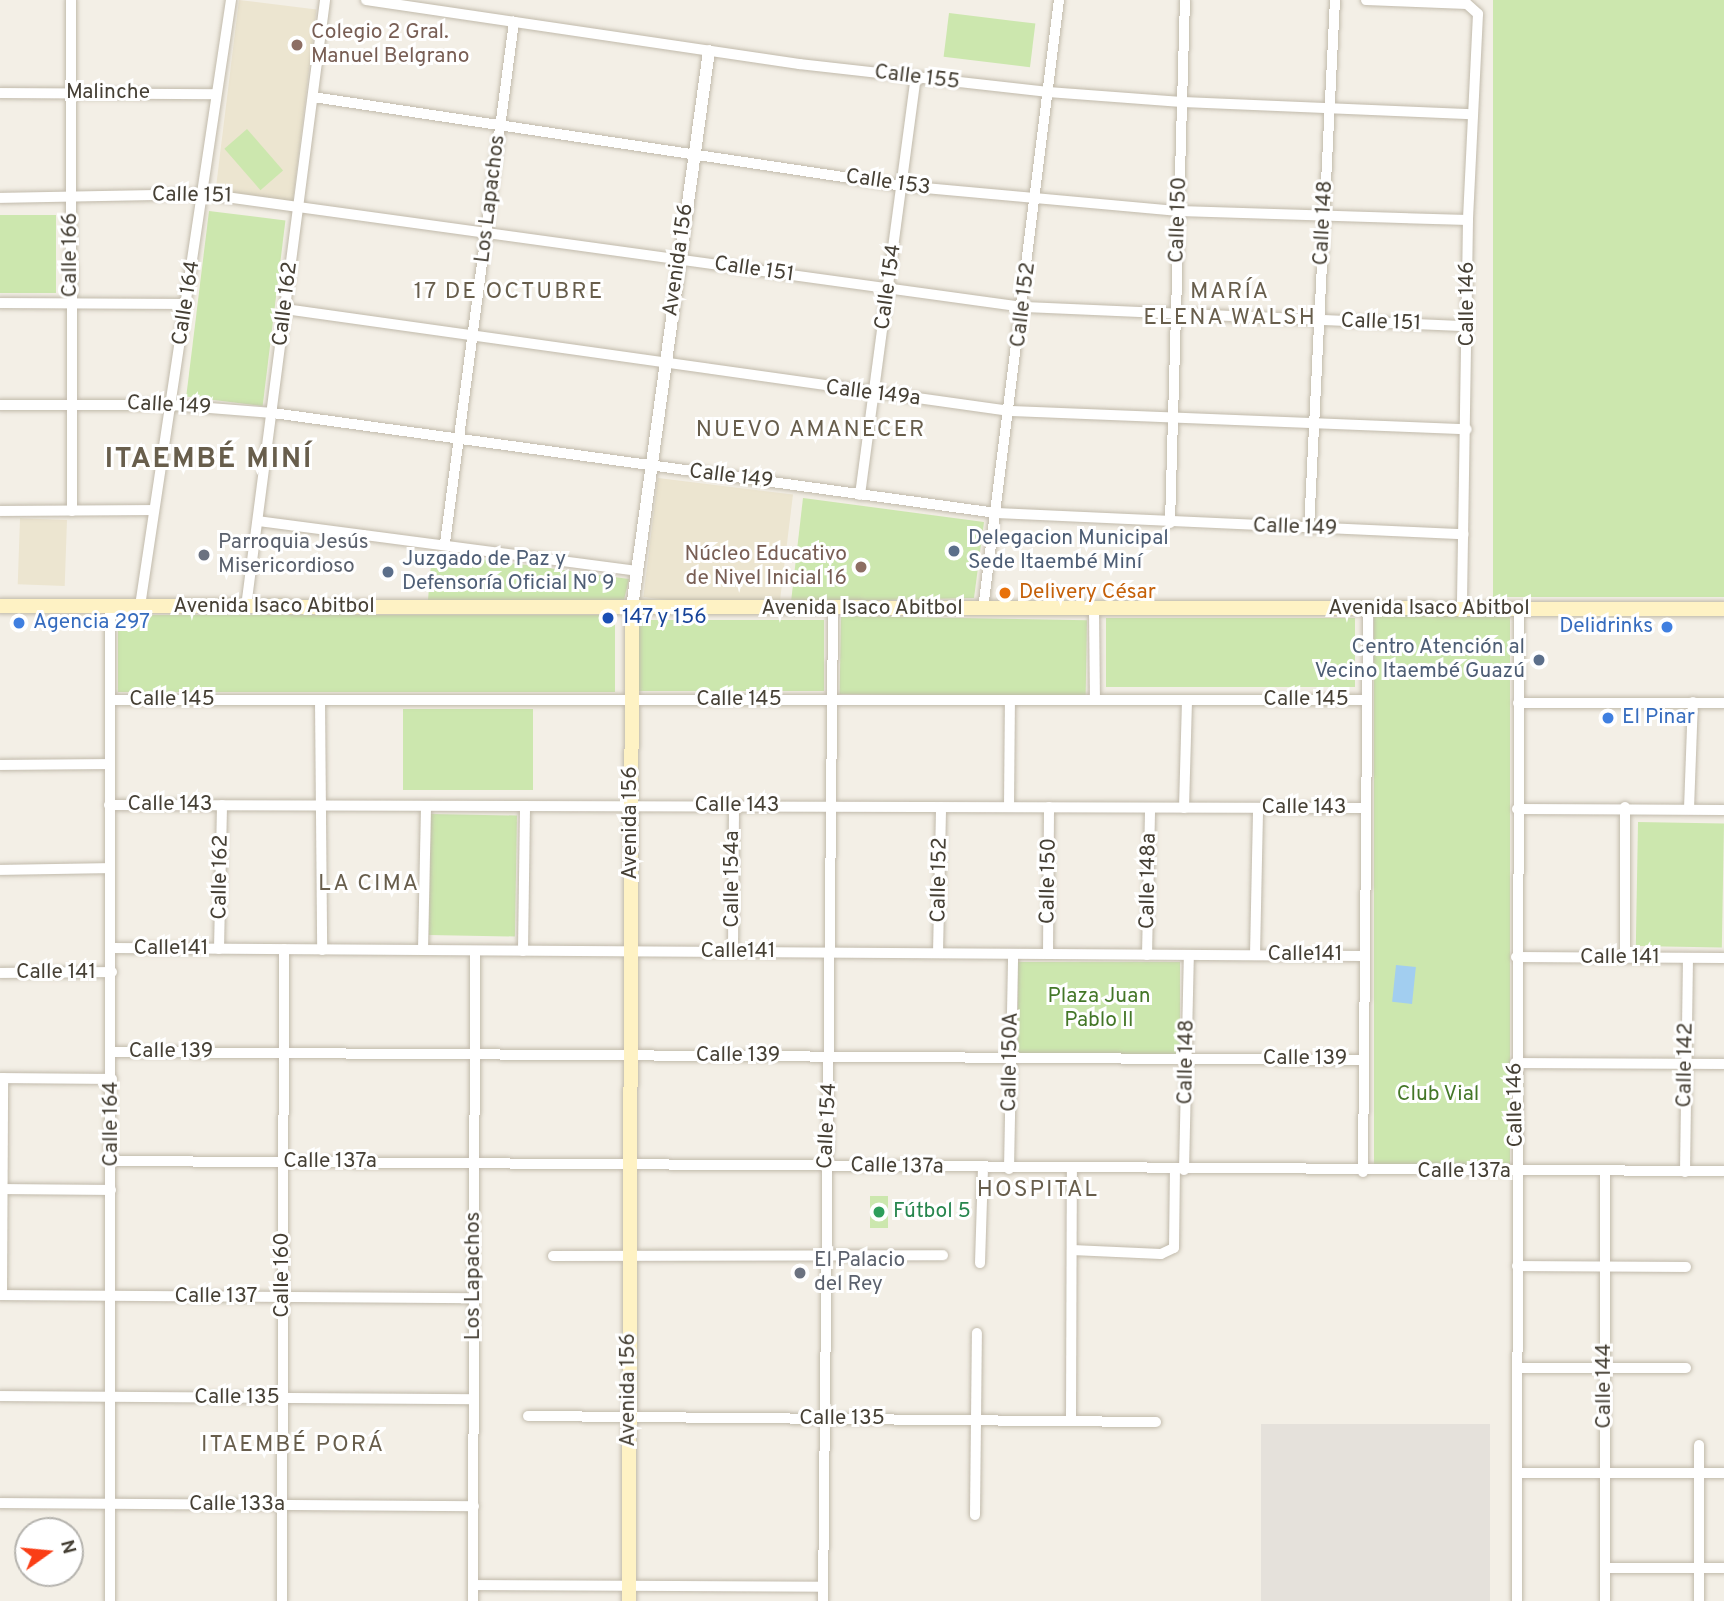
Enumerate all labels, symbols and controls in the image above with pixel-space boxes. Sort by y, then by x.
place label: Colegio 2 Gral. Manuel Belgrano [311,20,470,70]
marker: Colegio 2 Gral. Manuel Belgrano [289,37,305,53]
street label: Calle 155 [873,60,961,96]
street label: Malinche [66,80,150,106]
street label: Los Lapachos [471,134,511,264]
street label: Calle 153 [844,165,932,201]
street label: Calle 150 [1165,176,1193,264]
street label: Calle 148 [1309,180,1339,266]
street label: Calle 151 [151,183,233,209]
street label: Avenida 156 [659,202,699,318]
street label: Calle 166 [58,213,84,297]
street label: Calle 154 [871,243,907,331]
street label: Calle 151 [712,252,796,288]
street label: Calle 164 [168,259,206,347]
street label: Calle 162 [268,260,304,348]
street label: Calle 152 [1006,261,1042,349]
street label: Calle 146 [1455,262,1481,346]
district label: 17 DE OCTUBRE [415,279,603,307]
district label: MARÍA ELENA WALSH [1144,279,1316,333]
street label: Calle 151 [1340,309,1422,337]
street label: Calle 149a [824,376,922,412]
street label: Calle 149 [126,391,212,421]
district label: NUEVO AMANECER [697,417,925,445]
district label: ITAEMBÉ MINÍ [106,443,312,477]
street label: Calle 149 [688,459,774,495]
street label: Calle 149 [1252,514,1338,542]
place label: Delegacion Municipal Sede Itaembé Miní [968,526,1169,576]
place label: Parroquia Jesús Misericordioso [218,530,369,580]
place label: Núcleo Educativo de Nivel Inicial 16 [684,542,847,592]
marker: Delegacion Municipal Sede Itaembé Miní [946,543,962,559]
marker: Parroquia Jesús Misericordioso [196,547,212,563]
place label: Juzgado de Paz y Defensoría Oficial Nº 9 [402,547,615,597]
marker: Núcleo Educativo de Nivel Inicial 16 [853,559,869,575]
marker: Juzgado de Paz y Defensoría Oficial Nº 9 [380,564,396,580]
place label: Delivery César [1019,580,1156,606]
marker: Delivery César [997,585,1013,601]
street label: Avenida Isaco Abitbol [173,594,375,620]
street label: Avenida Isaco Abitbol [761,596,963,622]
street label: Avenida Isaco Abitbol [1328,596,1530,622]
place label: 147 y 156 [622,605,708,631]
place label: Agencia 297 [33,610,150,636]
marker: 147 y 156 [600,610,616,626]
place label: Delidrinks [1559,614,1653,640]
marker: Agencia 297 [11,615,27,631]
marker: Delidrinks [1659,619,1675,635]
place label: Centro Atención al Vecino Itaembé Guazú [1314,635,1525,685]
marker: Centro Atención al Vecino Itaembé Guazú [1531,652,1547,668]
street label: Calle 145 [129,687,215,713]
street label: Calle 145 [696,687,782,713]
street label: Calle 145 [1263,687,1349,713]
place label: El Pinar [1622,705,1695,731]
marker: El Pinar [1600,710,1616,726]
street label: Avenida 156 [618,766,644,880]
street label: Calle 143 [128,792,212,818]
street label: Calle 143 [695,793,779,819]
street label: Calle 143 [1262,795,1346,821]
street label: Calle 154a [720,830,746,928]
street label: Calle 148a [1136,833,1162,929]
street label: Calle 162 [208,834,234,920]
street label: Calle 152 [927,837,953,923]
street label: Calle 150 [1036,838,1062,924]
district label: LA CIMA [318,871,420,899]
street label: Calle141 [133,936,209,962]
street label: Calle141 [700,939,776,965]
street label: Calle141 [1267,942,1343,968]
street label: Calle 141 [1580,945,1660,971]
street label: Calle 141 [16,960,96,986]
park label: Plaza Juan Pablo II [1048,984,1150,1034]
street label: Calle 150A [998,1012,1024,1112]
street label: Calle 148 [1174,1019,1200,1105]
street label: Calle 142 [1673,1022,1699,1108]
street label: Calle 139 [129,1039,213,1065]
street label: Calle 139 [696,1043,780,1069]
street label: Calle 139 [1263,1046,1347,1072]
street label: Calle 146 [1503,1062,1529,1148]
street label: Calle 164 [99,1081,125,1167]
street label: Calle 154 [813,1082,843,1170]
park label: Club Vial [1396,1082,1480,1108]
street label: Calle 137a [283,1149,377,1175]
street label: Calle 137a [850,1154,944,1180]
street label: Calle 137a [1417,1159,1511,1185]
district label: HOSPITAL [978,1177,1098,1205]
place label: Fútbol 5 [893,1199,971,1225]
marker: Fútbol 5 [871,1204,887,1220]
street label: Los Lapachos [461,1212,487,1340]
street label: Calle 160 [270,1232,296,1318]
place label: El Palacio del Rey [814,1248,905,1298]
marker: El Palacio del Rey [792,1265,808,1281]
street label: Calle 137 [174,1284,258,1310]
street label: Avenida 156 [616,1333,642,1447]
street label: Calle 144 [1592,1343,1618,1429]
street label: Calle 135 [194,1385,280,1411]
street label: Calle 135 [799,1406,885,1432]
district label: ITAEMBÉ PORÁ [202,1432,384,1460]
street label: Calle 133a [189,1492,285,1518]
north arrow [14,1517,84,1587]
text: N [54,1537,81,1557]

